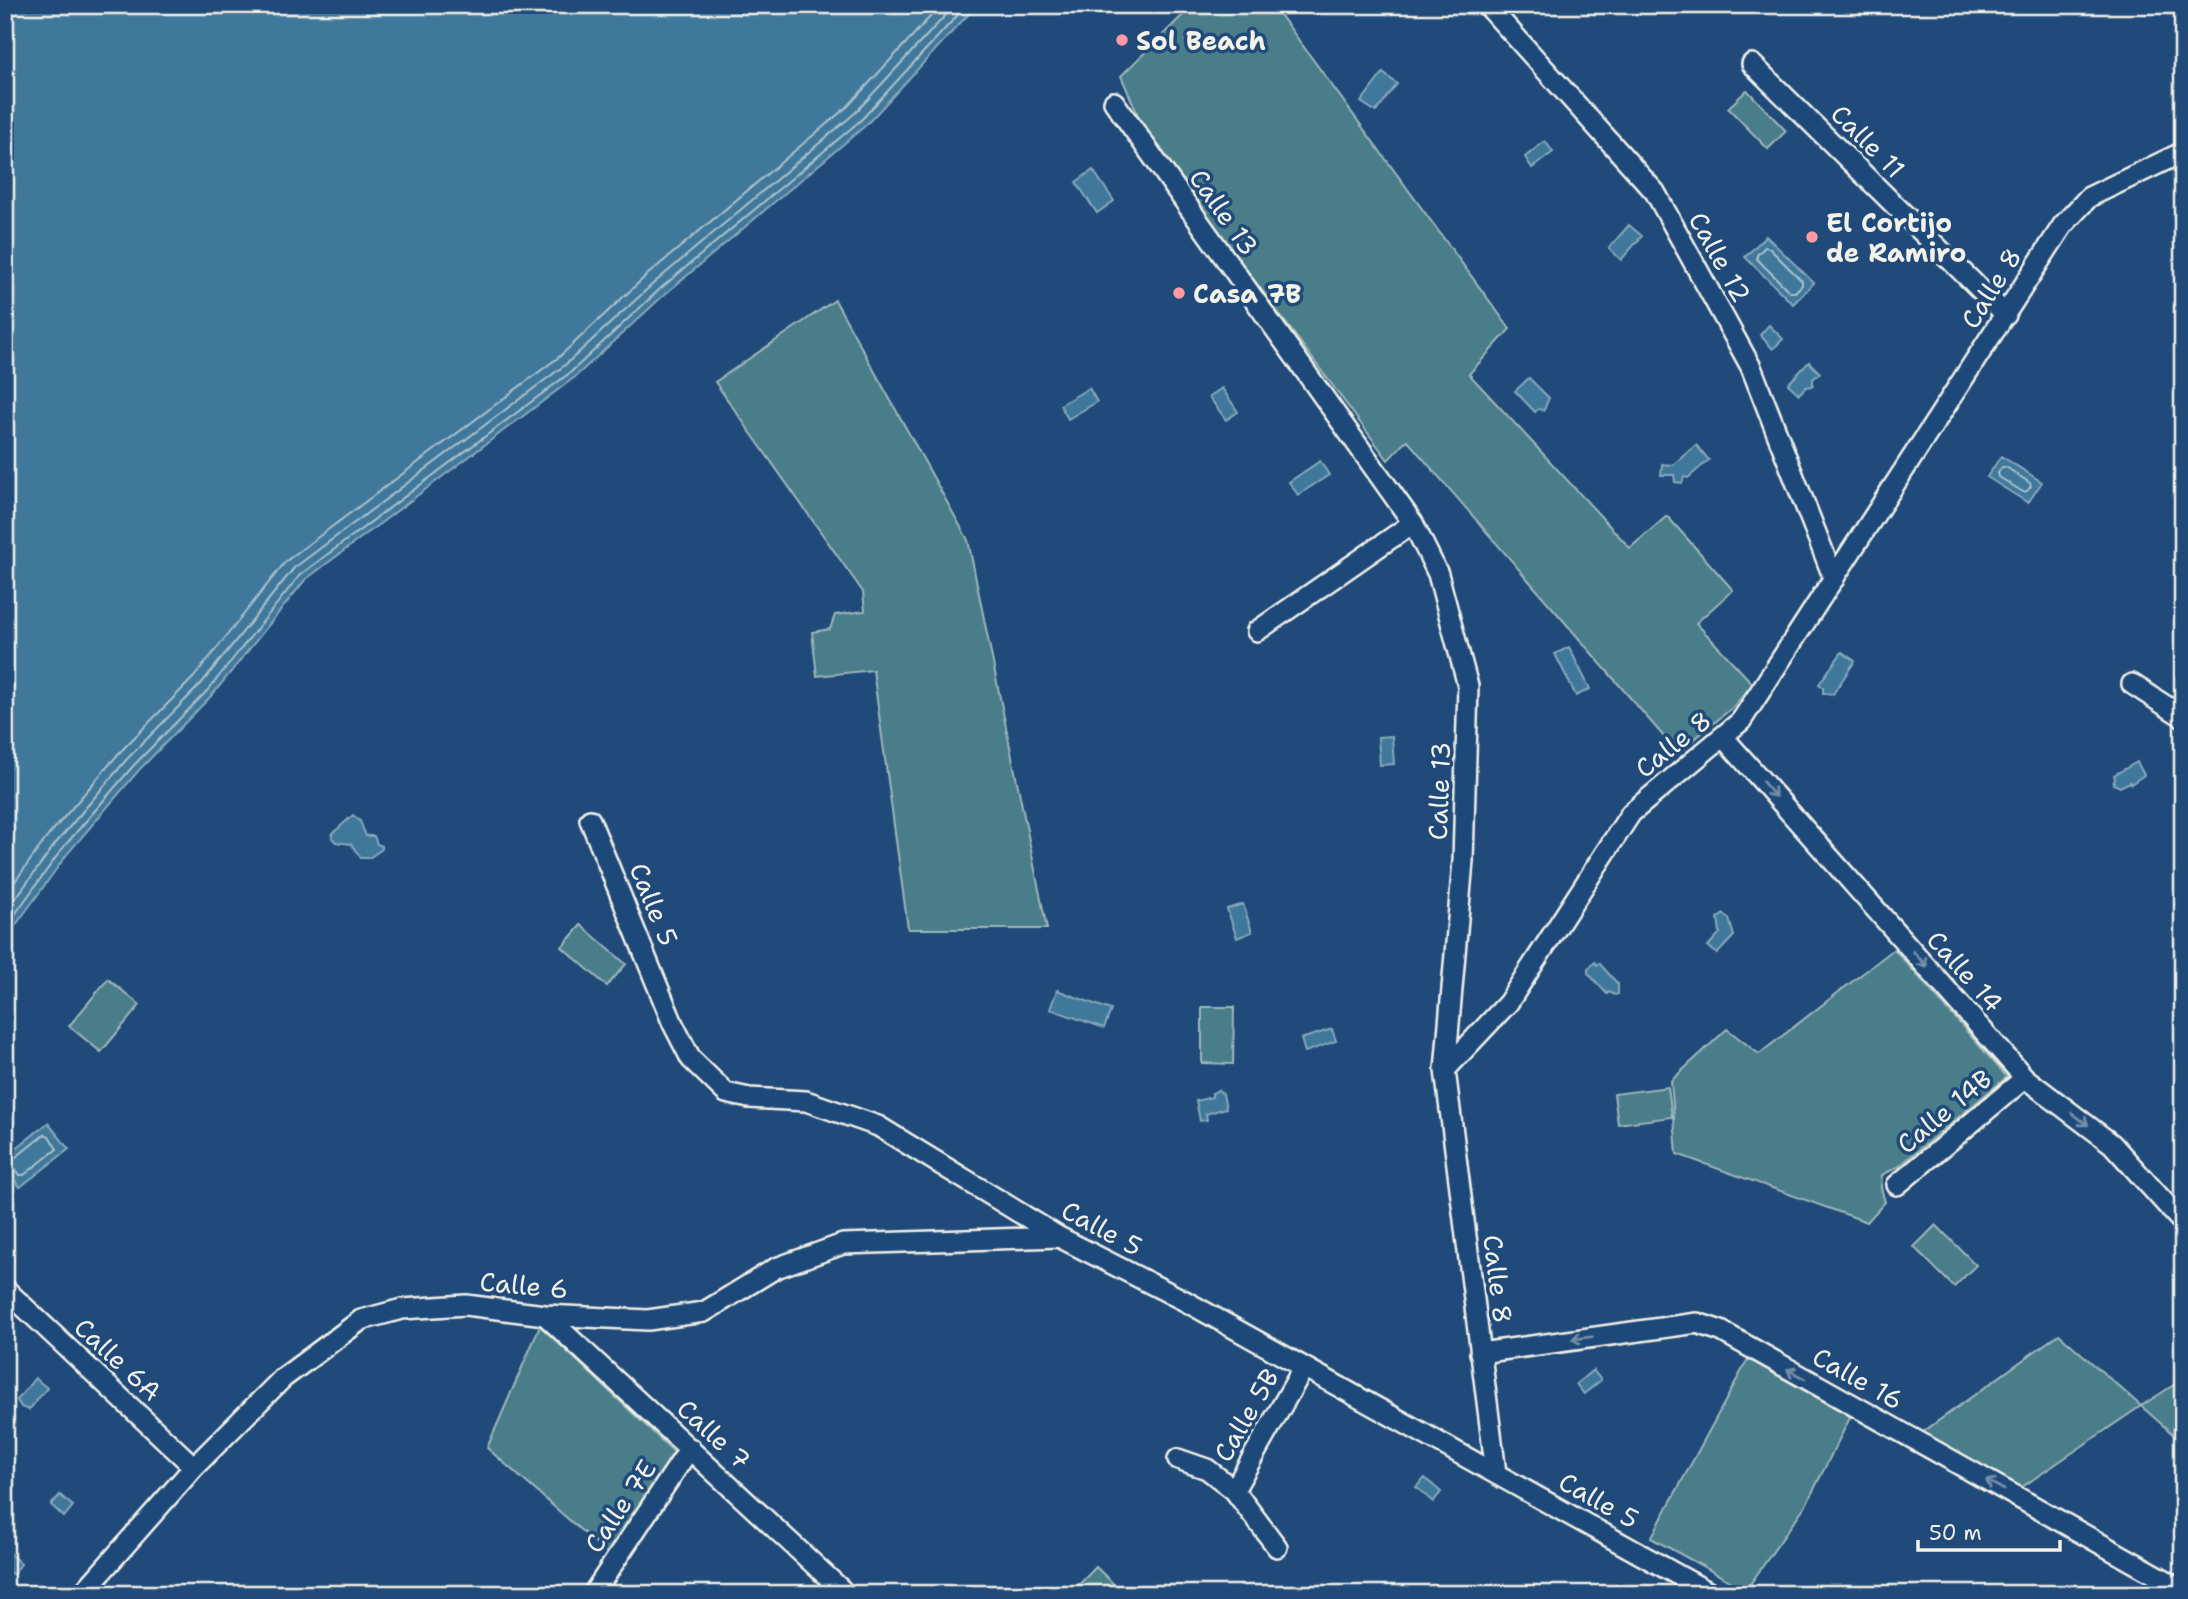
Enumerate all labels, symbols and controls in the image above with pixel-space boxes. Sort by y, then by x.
place label: Sol Beach [1136,23,1266,58]
marker: Sol Beach [1114,32,1130,48]
street label: Calle 11 [1823,96,1913,186]
street label: Calle 13 [1181,162,1267,262]
street label: Calle 12 [1681,205,1759,309]
place label: El Cortijo de Ramiro [1826,205,1966,270]
marker: El Cortijo de Ramiro [1804,229,1820,245]
street label: Calle 8 [1953,241,2029,335]
place label: Casa 7B [1193,276,1301,311]
marker: Casa 7B [1171,285,1187,301]
street label: Calle 8 [1627,702,1719,786]
street label: Calle 13 [1420,741,1458,841]
one-way arrow [1761,780,1777,798]
street label: Calle 5 [622,857,686,951]
street label: Calle 14 [1919,923,2011,1019]
one-way arrow [1912,950,1928,968]
street label: Calle 14B [1889,1061,1999,1161]
one-way arrow [2070,1112,2089,1127]
street label: Calle 5 [1056,1192,1148,1264]
street label: Calle 8 [1475,1233,1521,1325]
street label: Calle 6 [478,1264,570,1306]
street label: Calle 6A [67,1310,169,1408]
one-way arrow [1572,1332,1594,1345]
street label: Calle 16 [1806,1339,1910,1417]
street label: Calle 5B [1205,1362,1287,1468]
one-way arrow [1787,1367,1807,1381]
street label: Calle 7 [670,1391,758,1477]
street label: Calle 7E [576,1453,664,1559]
street label: Calle 5 [1553,1464,1645,1536]
one-way arrow [1985,1478,2006,1491]
scale bar [1918,1508,2060,1552]
text: 50 m [1929,1519,1982,1547]

